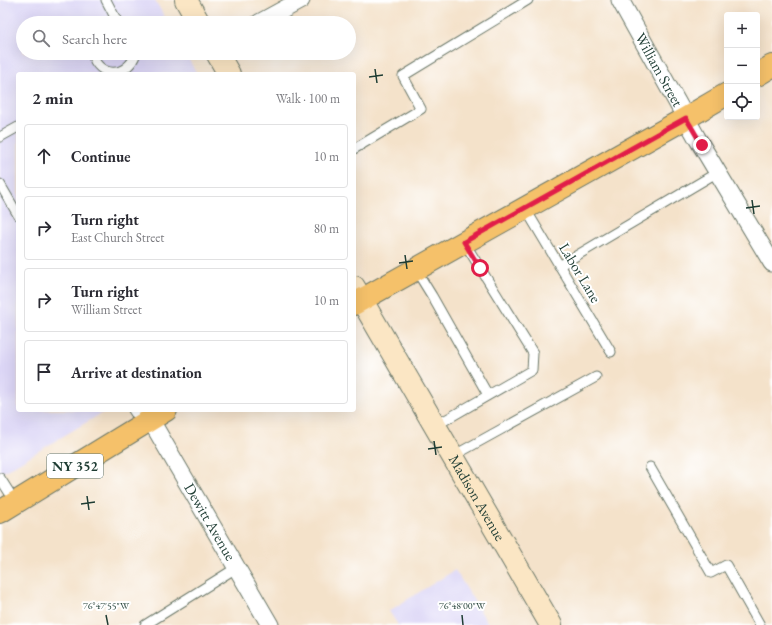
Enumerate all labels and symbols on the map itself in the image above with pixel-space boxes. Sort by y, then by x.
street label: William Street [631,29,688,110]
route end [693,136,711,154]
street label: Labor Lane [555,239,606,306]
route start [471,259,489,277]
street label: Madison Avenue [445,451,510,544]
road number: NY 352 [47,454,103,478]
street label: Dewitt Avenue [180,479,240,564]
text: 76°47'55"W [83,599,130,612]
text: 76°48'00"W [439,599,486,612]

